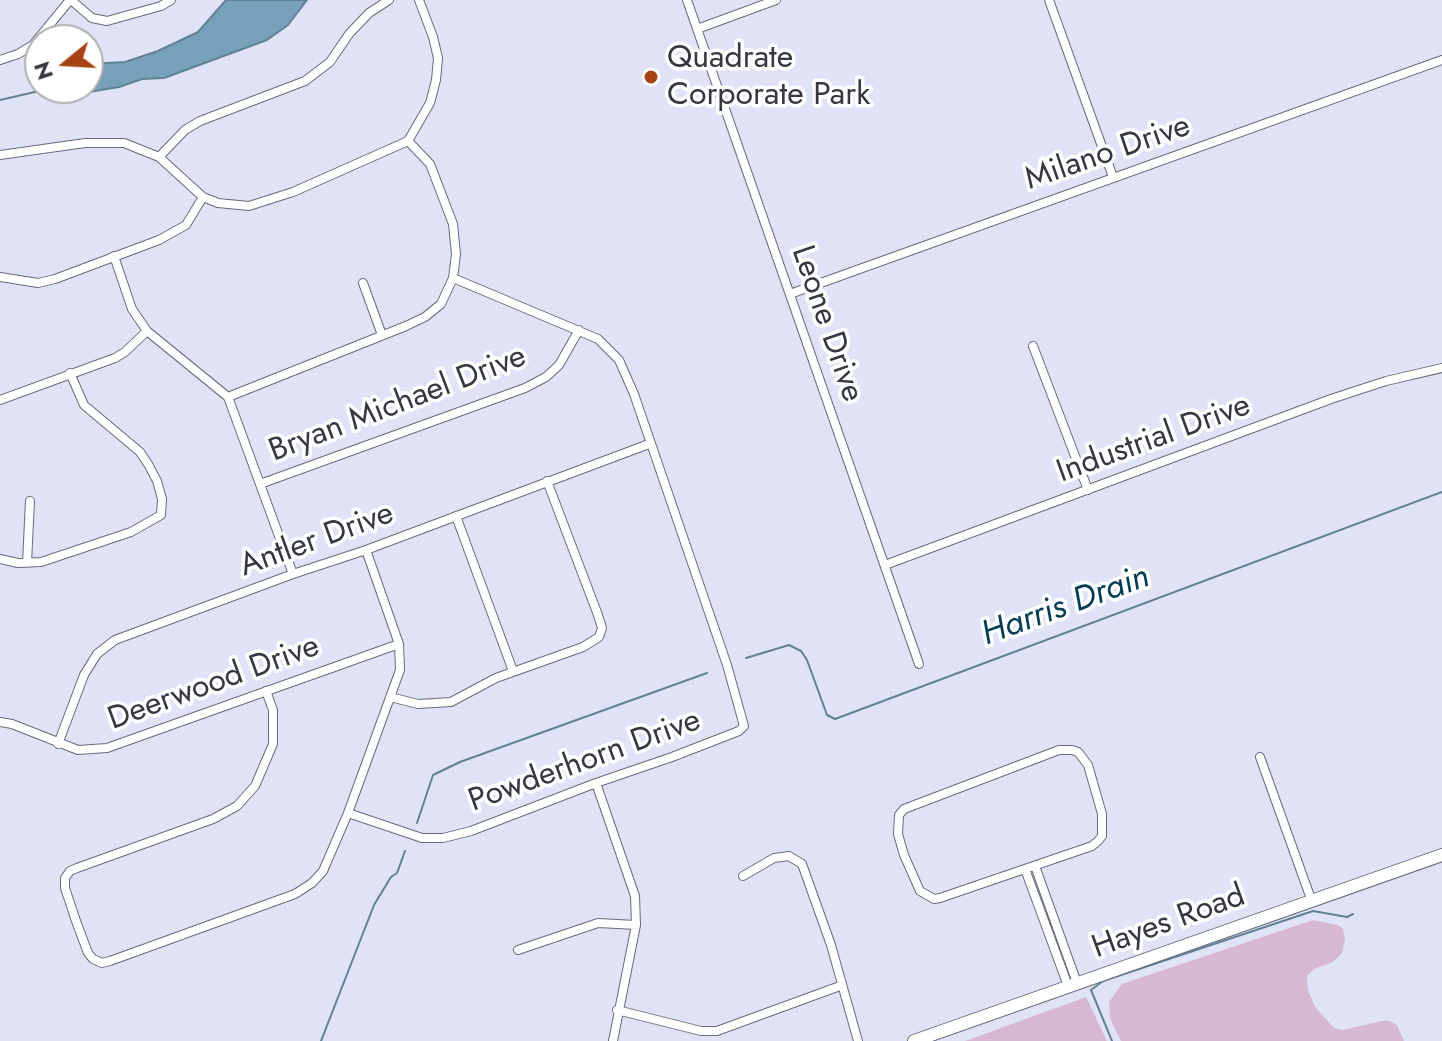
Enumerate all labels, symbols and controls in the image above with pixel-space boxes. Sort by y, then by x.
north arrow [24,24,104,104]
place label: Quadrate Corporate Park [667,40,870,115]
text: N [25,58,61,84]
marker: Quadrate Corporate Park [642,68,660,86]
street label: Milano Drive [1020,108,1196,200]
street label: Leone Drive [781,241,871,407]
street label: Bryan Michael Drive [264,338,532,472]
street label: Industrial Drive [1052,387,1256,493]
street label: Antler Drive [235,495,399,587]
water label: Harris Drain [977,558,1155,656]
street label: Deerwood Drive [103,628,325,740]
street label: Powderhorn Drive [464,702,706,822]
street label: Hayes Road [1087,878,1251,968]

